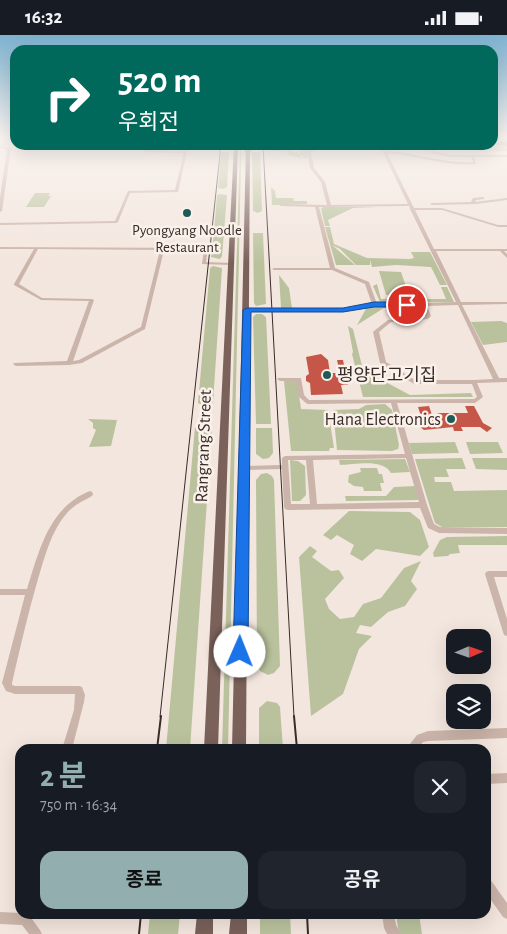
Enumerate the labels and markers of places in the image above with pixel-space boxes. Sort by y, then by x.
marker: Pyongyang Noodle Restaurant [181,207,193,219]
place label: Pyongyang Noodle Restaurant [132,223,242,255]
pin [386,284,428,326]
place label: 평양단고기집 [337,365,436,385]
marker: 평양단고기집 [321,369,333,381]
place label: Hana Electronics [325,411,441,429]
marker: Hana Electronics [445,413,457,425]

